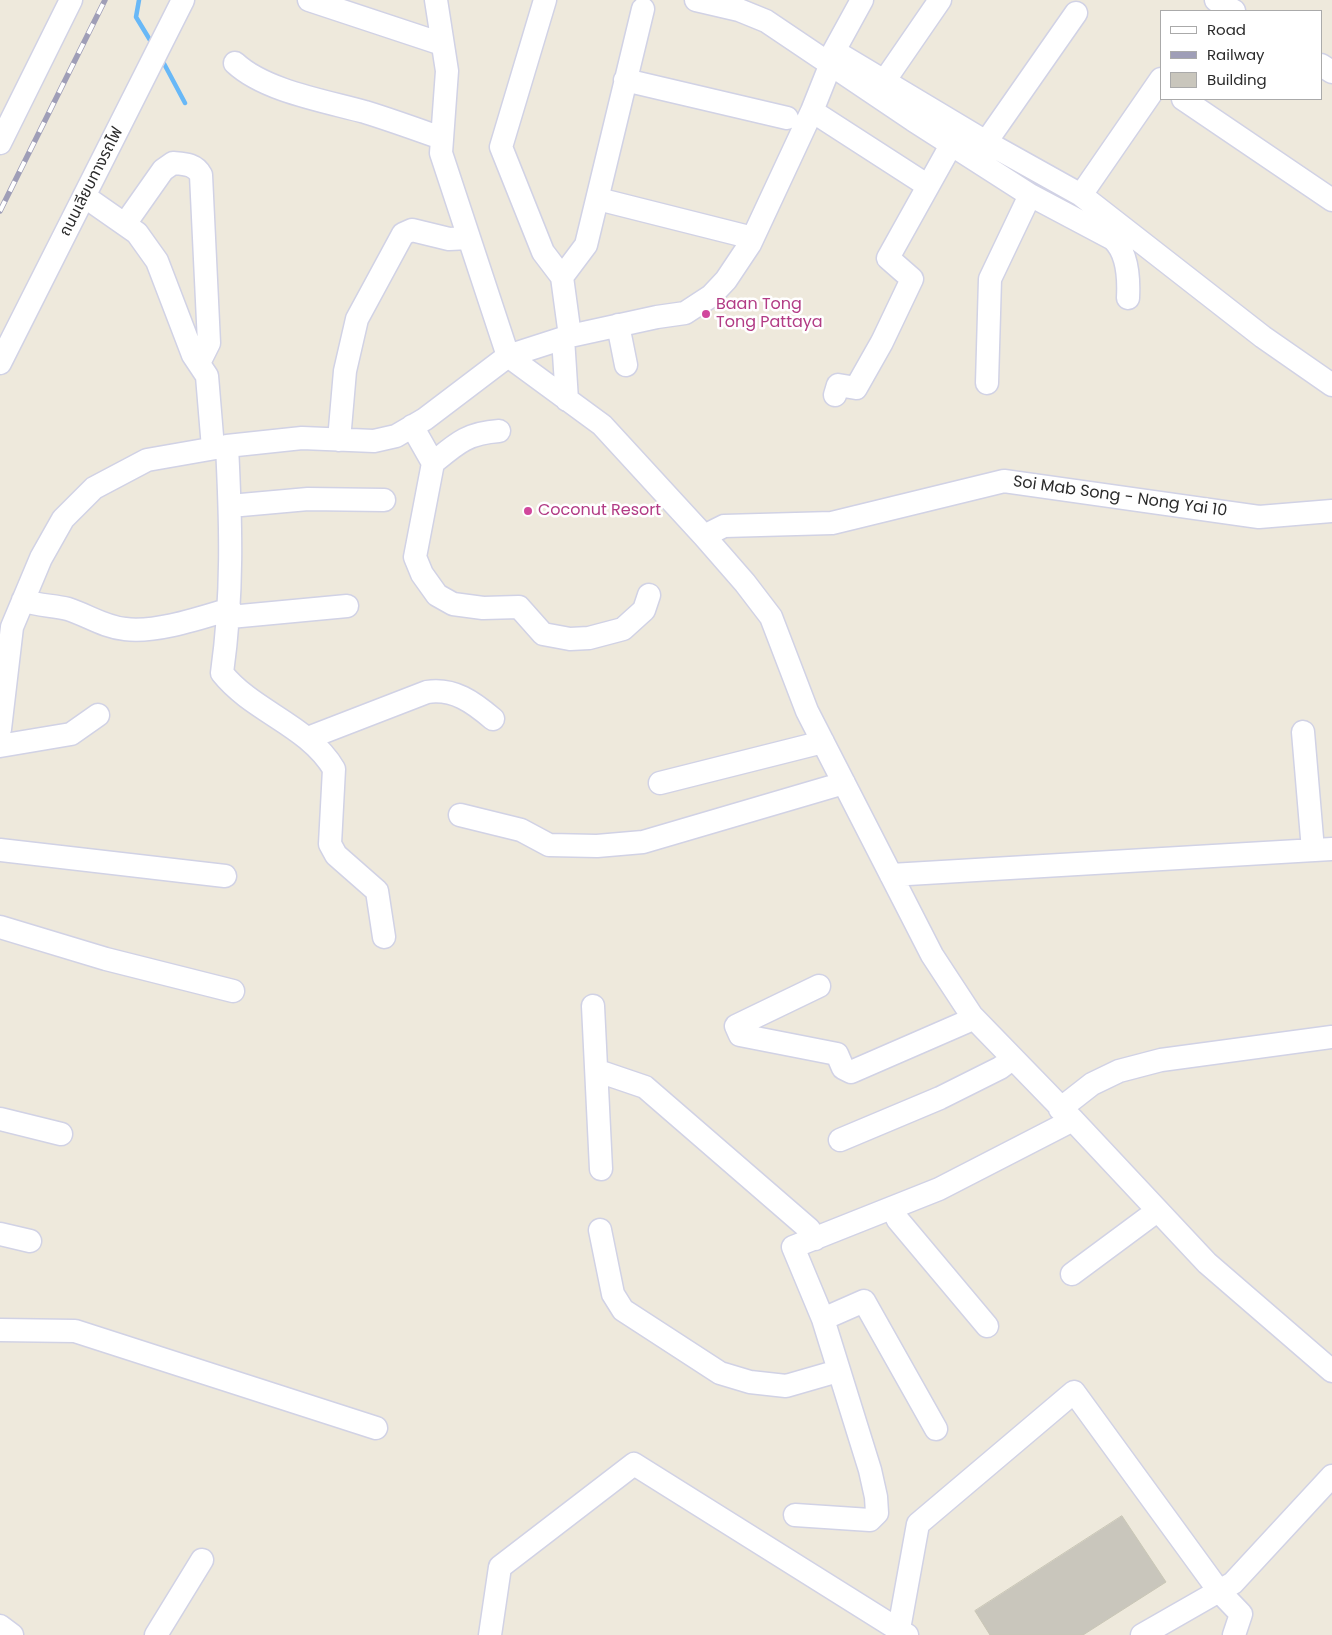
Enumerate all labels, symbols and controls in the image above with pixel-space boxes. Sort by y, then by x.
legend [1160,10,1322,100]
text: Road [1207,19,1246,40]
text: Railway [1207,44,1265,65]
text: Building [1207,69,1267,90]
street label: ถนนเลียบทางรถไฟ [56,124,128,240]
place label: Baan Tong Tong Pattaya [716,295,823,333]
marker: Baan Tong Tong Pattaya [700,308,712,320]
street label: Soi Mab Song - Nong Yai 10 [1012,472,1228,522]
place label: Coconut Resort [538,501,661,521]
marker: Coconut Resort [522,505,534,517]

